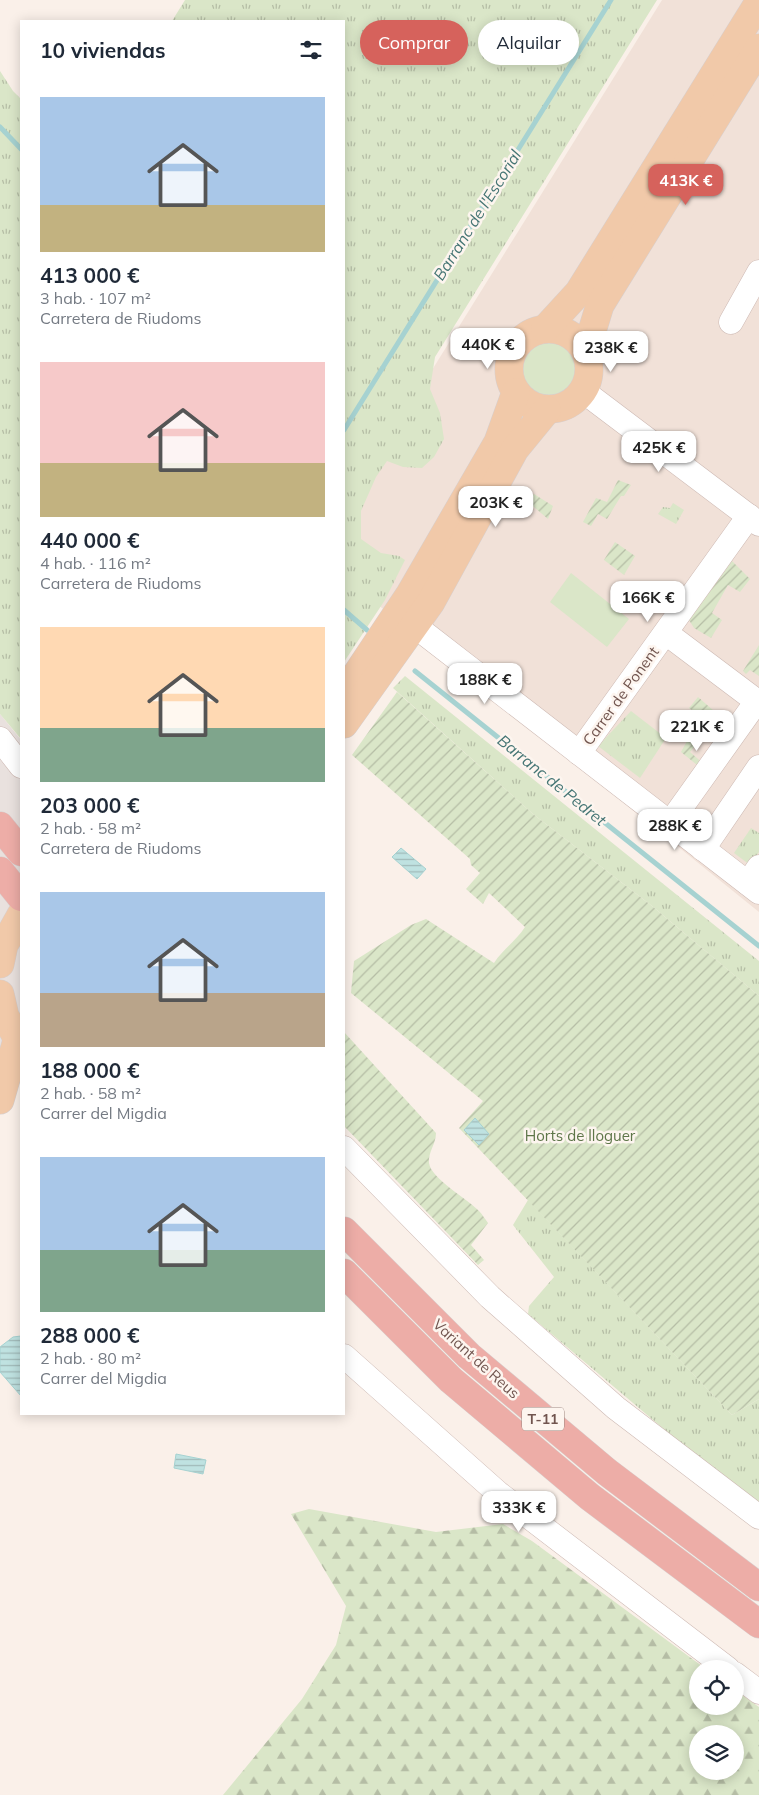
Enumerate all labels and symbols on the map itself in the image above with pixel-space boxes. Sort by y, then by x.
water label: Barranc de l'Escorial [429,146,525,284]
pin: 413K € [645,164,727,206]
pin: 440K € [447,328,529,370]
pin: 238K € [570,330,652,373]
pin: 425K € [618,430,700,473]
pin: 203K € [455,486,537,528]
pin: 166K € [607,580,689,623]
street label: Carrer de Ponent [578,643,663,749]
pin: 188K € [444,662,526,705]
pin: 221K € [656,710,738,752]
water label: Barranc de Pedret [494,730,611,830]
pin: 288K € [634,808,716,851]
park label: Horts de lloguer [525,1126,636,1145]
street label: Variant de Reus [429,1315,524,1403]
road number: T-11 [522,1408,564,1430]
pin: 333K € [478,1490,560,1533]

